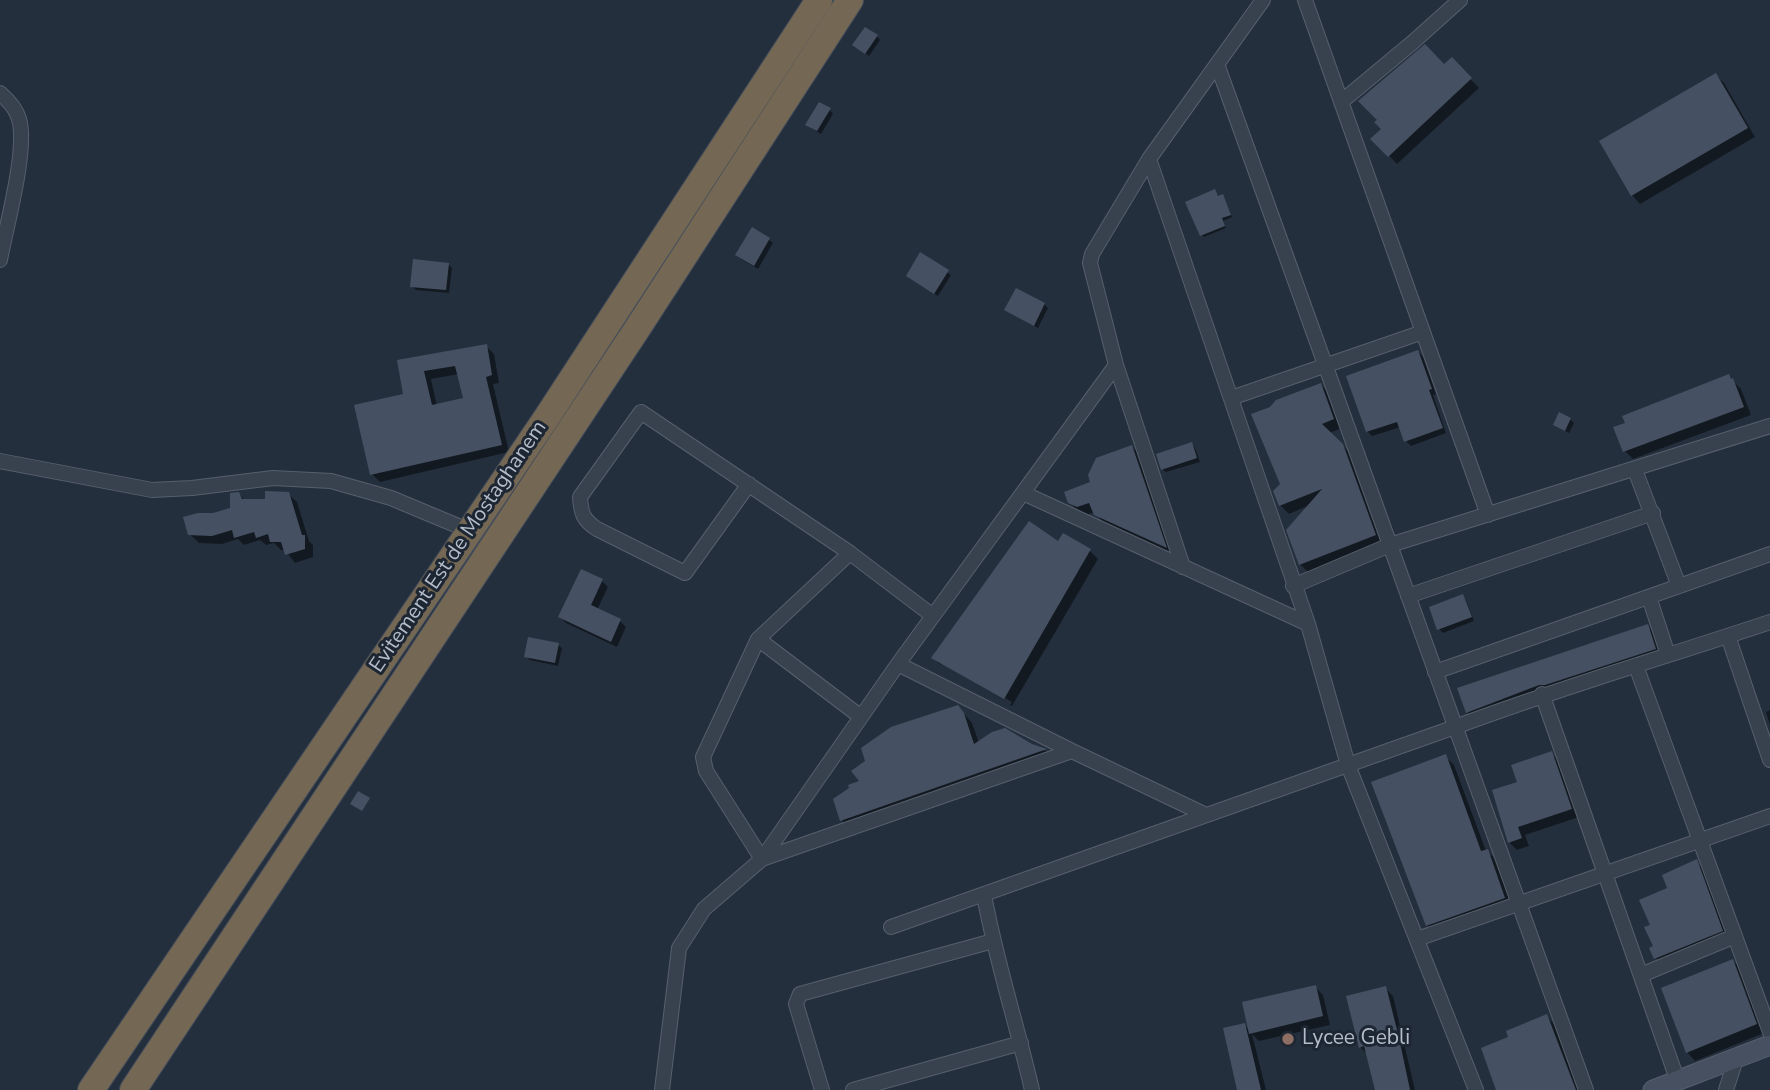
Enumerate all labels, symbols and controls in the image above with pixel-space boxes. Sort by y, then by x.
street label: Evitement Est de Mostaghanem [365,416,553,678]
place label: Lycee Gebli [1302,1026,1410,1052]
marker: Lycee Gebli [1280,1031,1296,1047]

